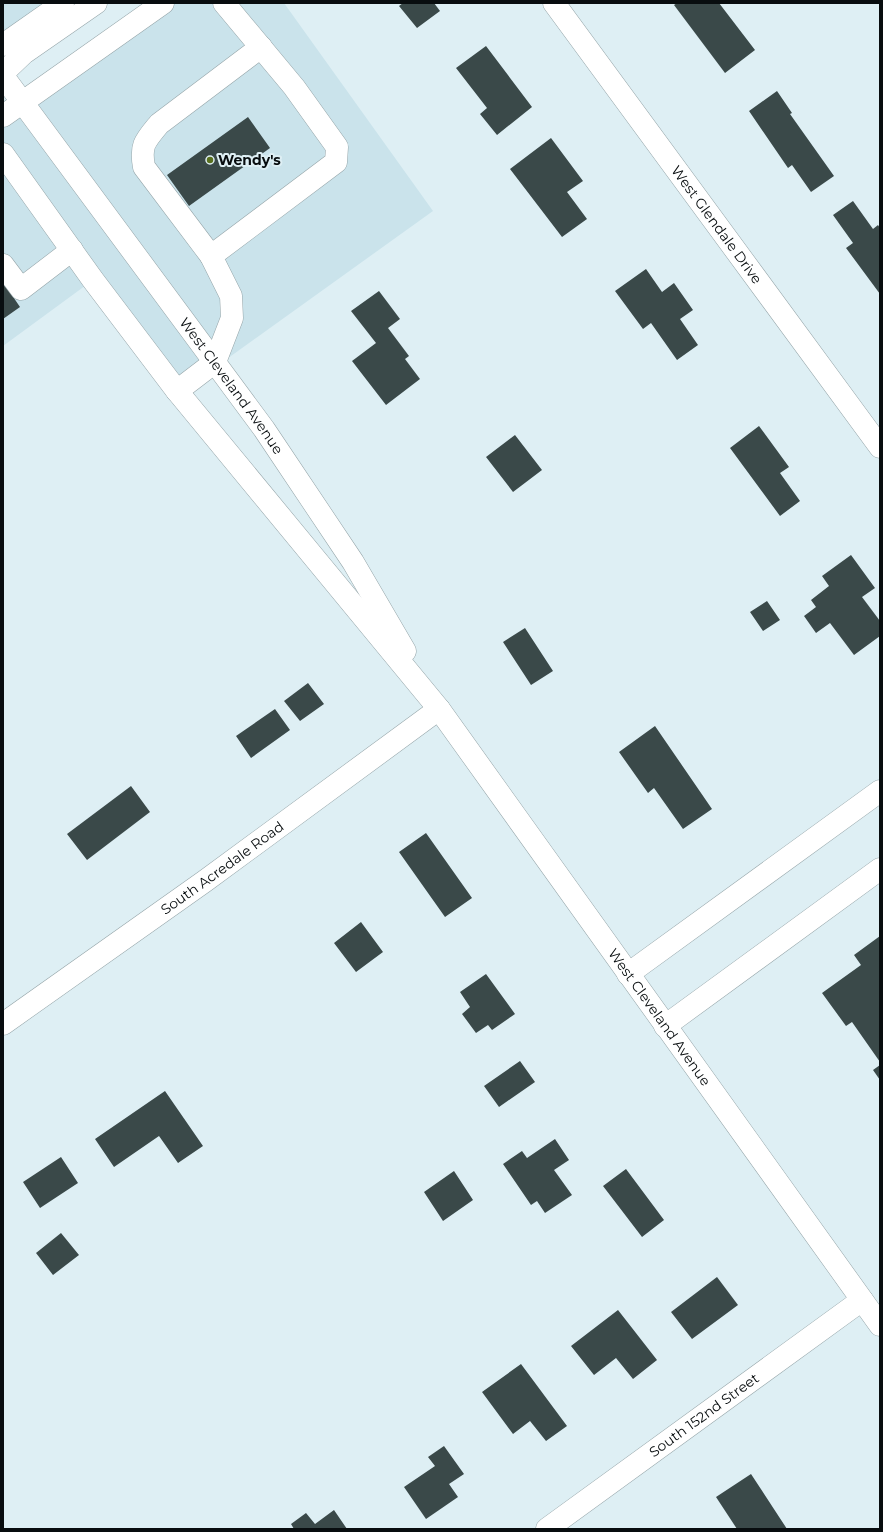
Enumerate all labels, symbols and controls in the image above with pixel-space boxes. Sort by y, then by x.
place label: Wendy's [218,151,281,169]
marker: Wendy's [205,155,215,165]
street label: West Glendale Drive [667,162,766,287]
street label: West Cleveland Avenue [176,314,287,458]
street label: South Acredale Road [157,817,287,919]
street label: West Cleveland Avenue [604,945,715,1089]
street label: South 152nd Street [645,1369,763,1461]

